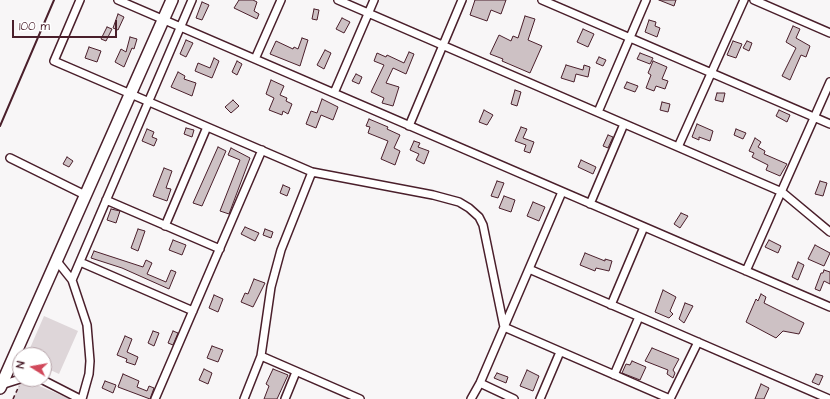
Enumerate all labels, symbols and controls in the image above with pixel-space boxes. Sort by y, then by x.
scale bar [14,12,119,38]
text: 100 m [19,18,50,35]
north arrow [12,347,52,387]
text: N [13,360,29,370]

